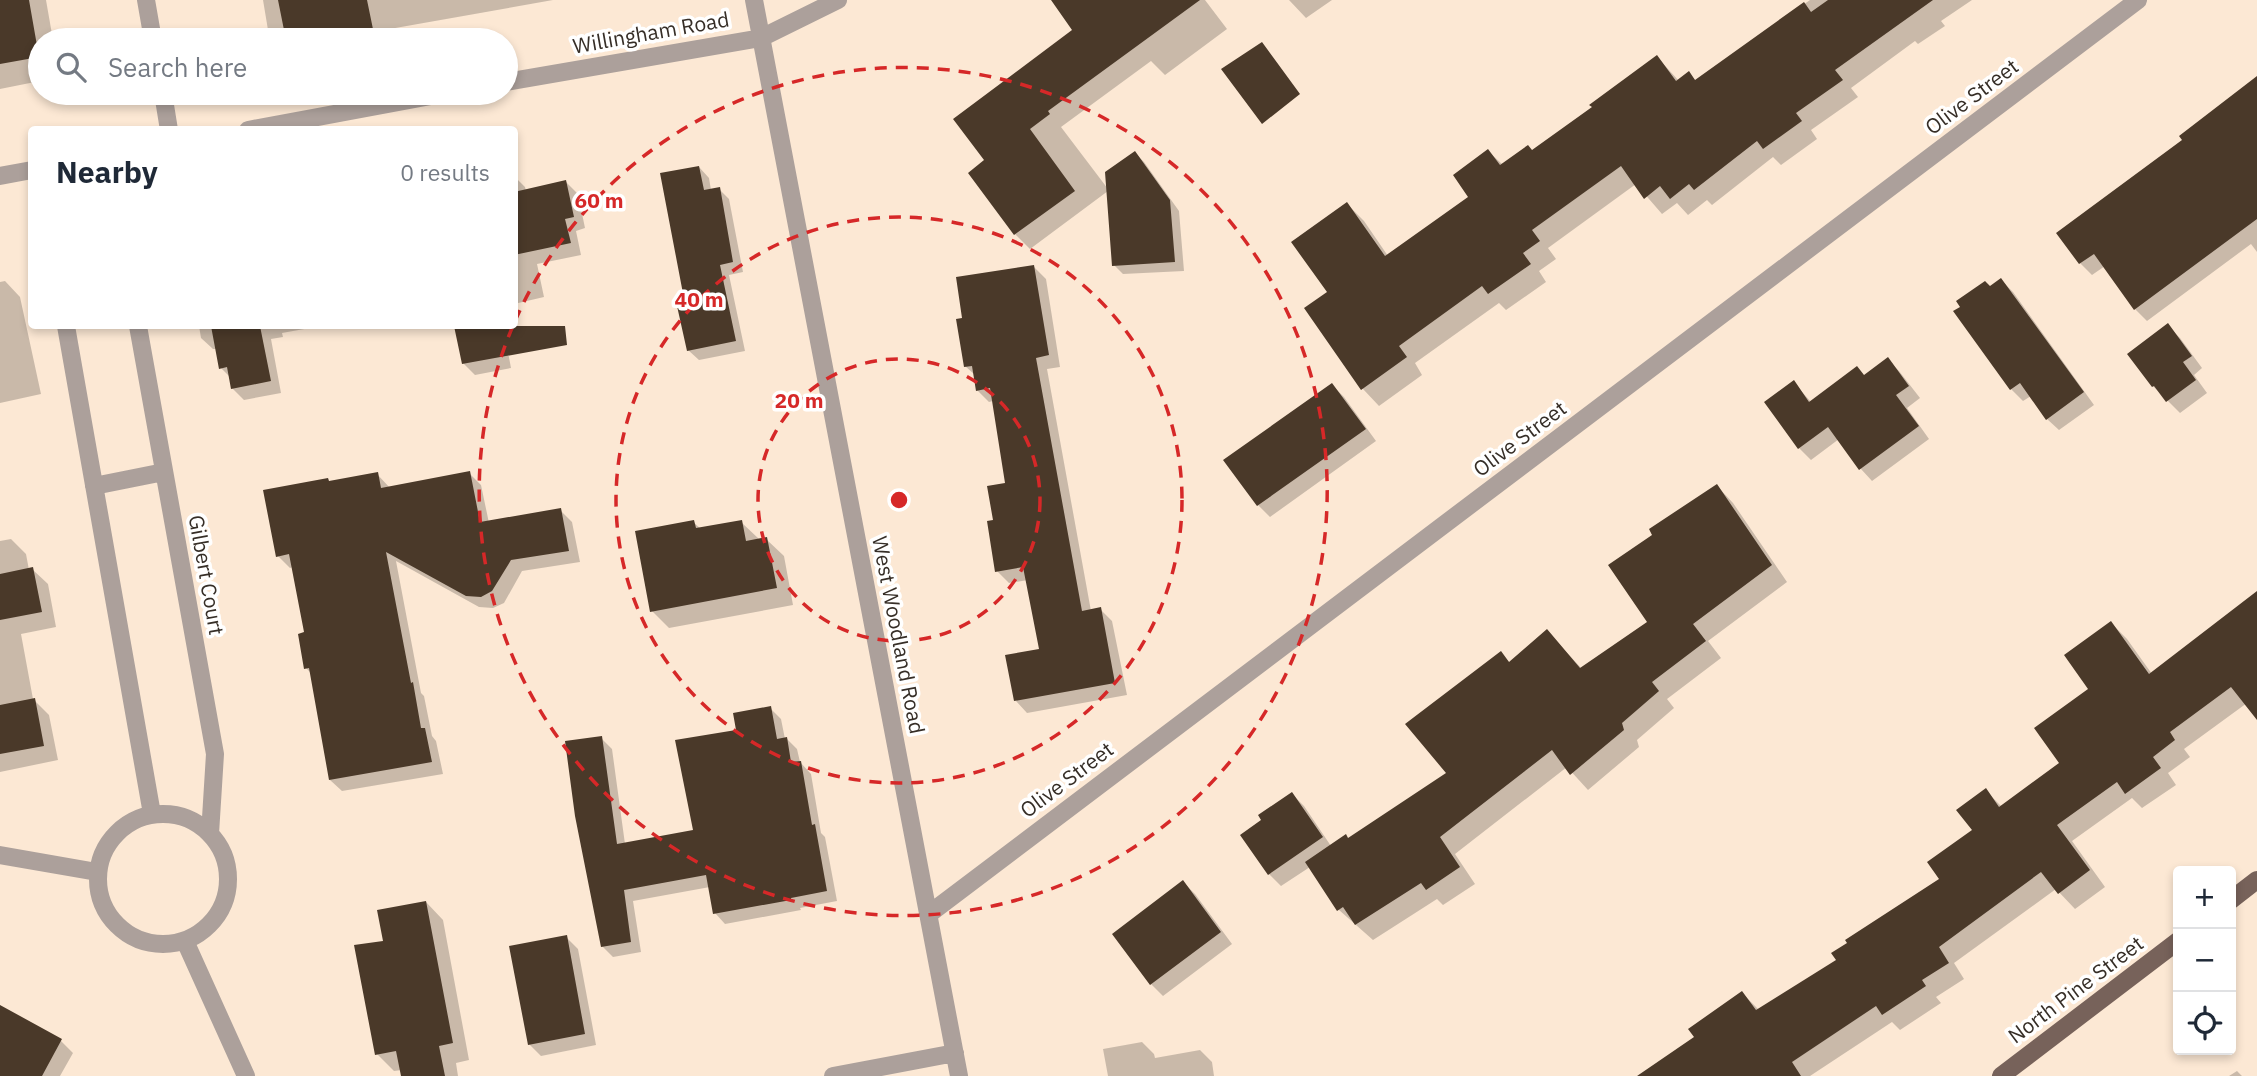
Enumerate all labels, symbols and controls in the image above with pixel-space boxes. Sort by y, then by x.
street label: Willingham Road [570,4,731,60]
search box [28,28,518,105]
icon: search [52,48,90,86]
text: Search here [108,50,247,84]
street label: Olive Street [1919,52,2024,141]
text: Nearby [56,152,158,191]
text: 0 results [400,157,490,187]
text: 60 m [575,186,623,214]
text: 40 m [675,285,723,313]
text: 20 m [775,386,823,414]
street label: Olive Street [1467,394,1572,483]
centre of rings [887,488,911,512]
street label: Gilbert Court [183,513,231,637]
street label: West Woodland Road [866,534,932,736]
street label: Olive Street [1014,735,1119,824]
map controls [2173,866,2236,1055]
button: + [2173,866,2236,929]
street label: North Pine Street [2002,929,2149,1049]
button: − [2173,929,2236,992]
button: locate [2173,992,2236,1055]

